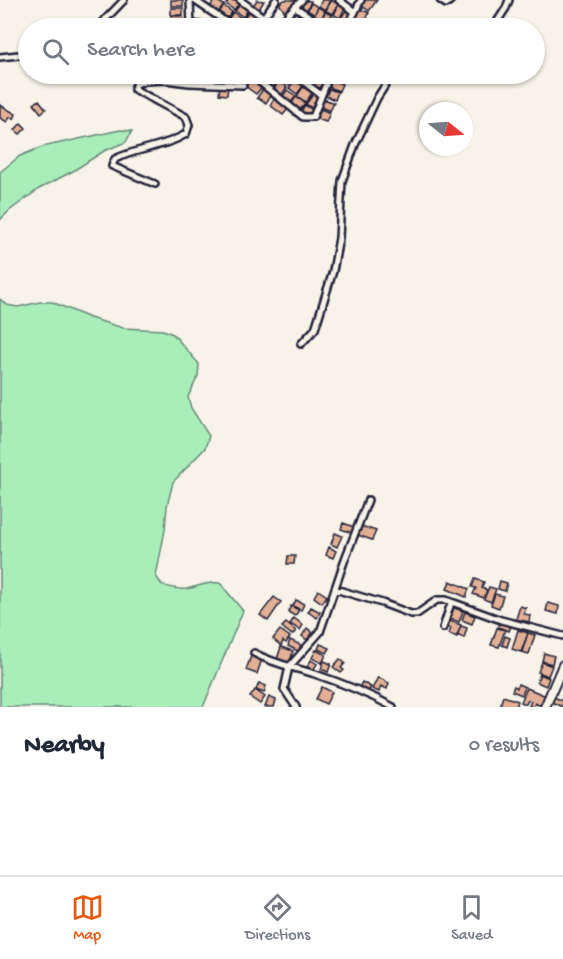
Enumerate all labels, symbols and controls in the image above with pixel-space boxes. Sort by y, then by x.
search box [18,18,545,84]
icon: search [39,35,72,68]
text: Search here [87,38,195,64]
north arrow [419,102,473,156]
text: Nearby [24,731,105,762]
text: 0 results [469,735,539,758]
tab: Map [71,891,104,946]
tab: Directions [245,891,310,946]
tab: Saved [451,891,492,946]

